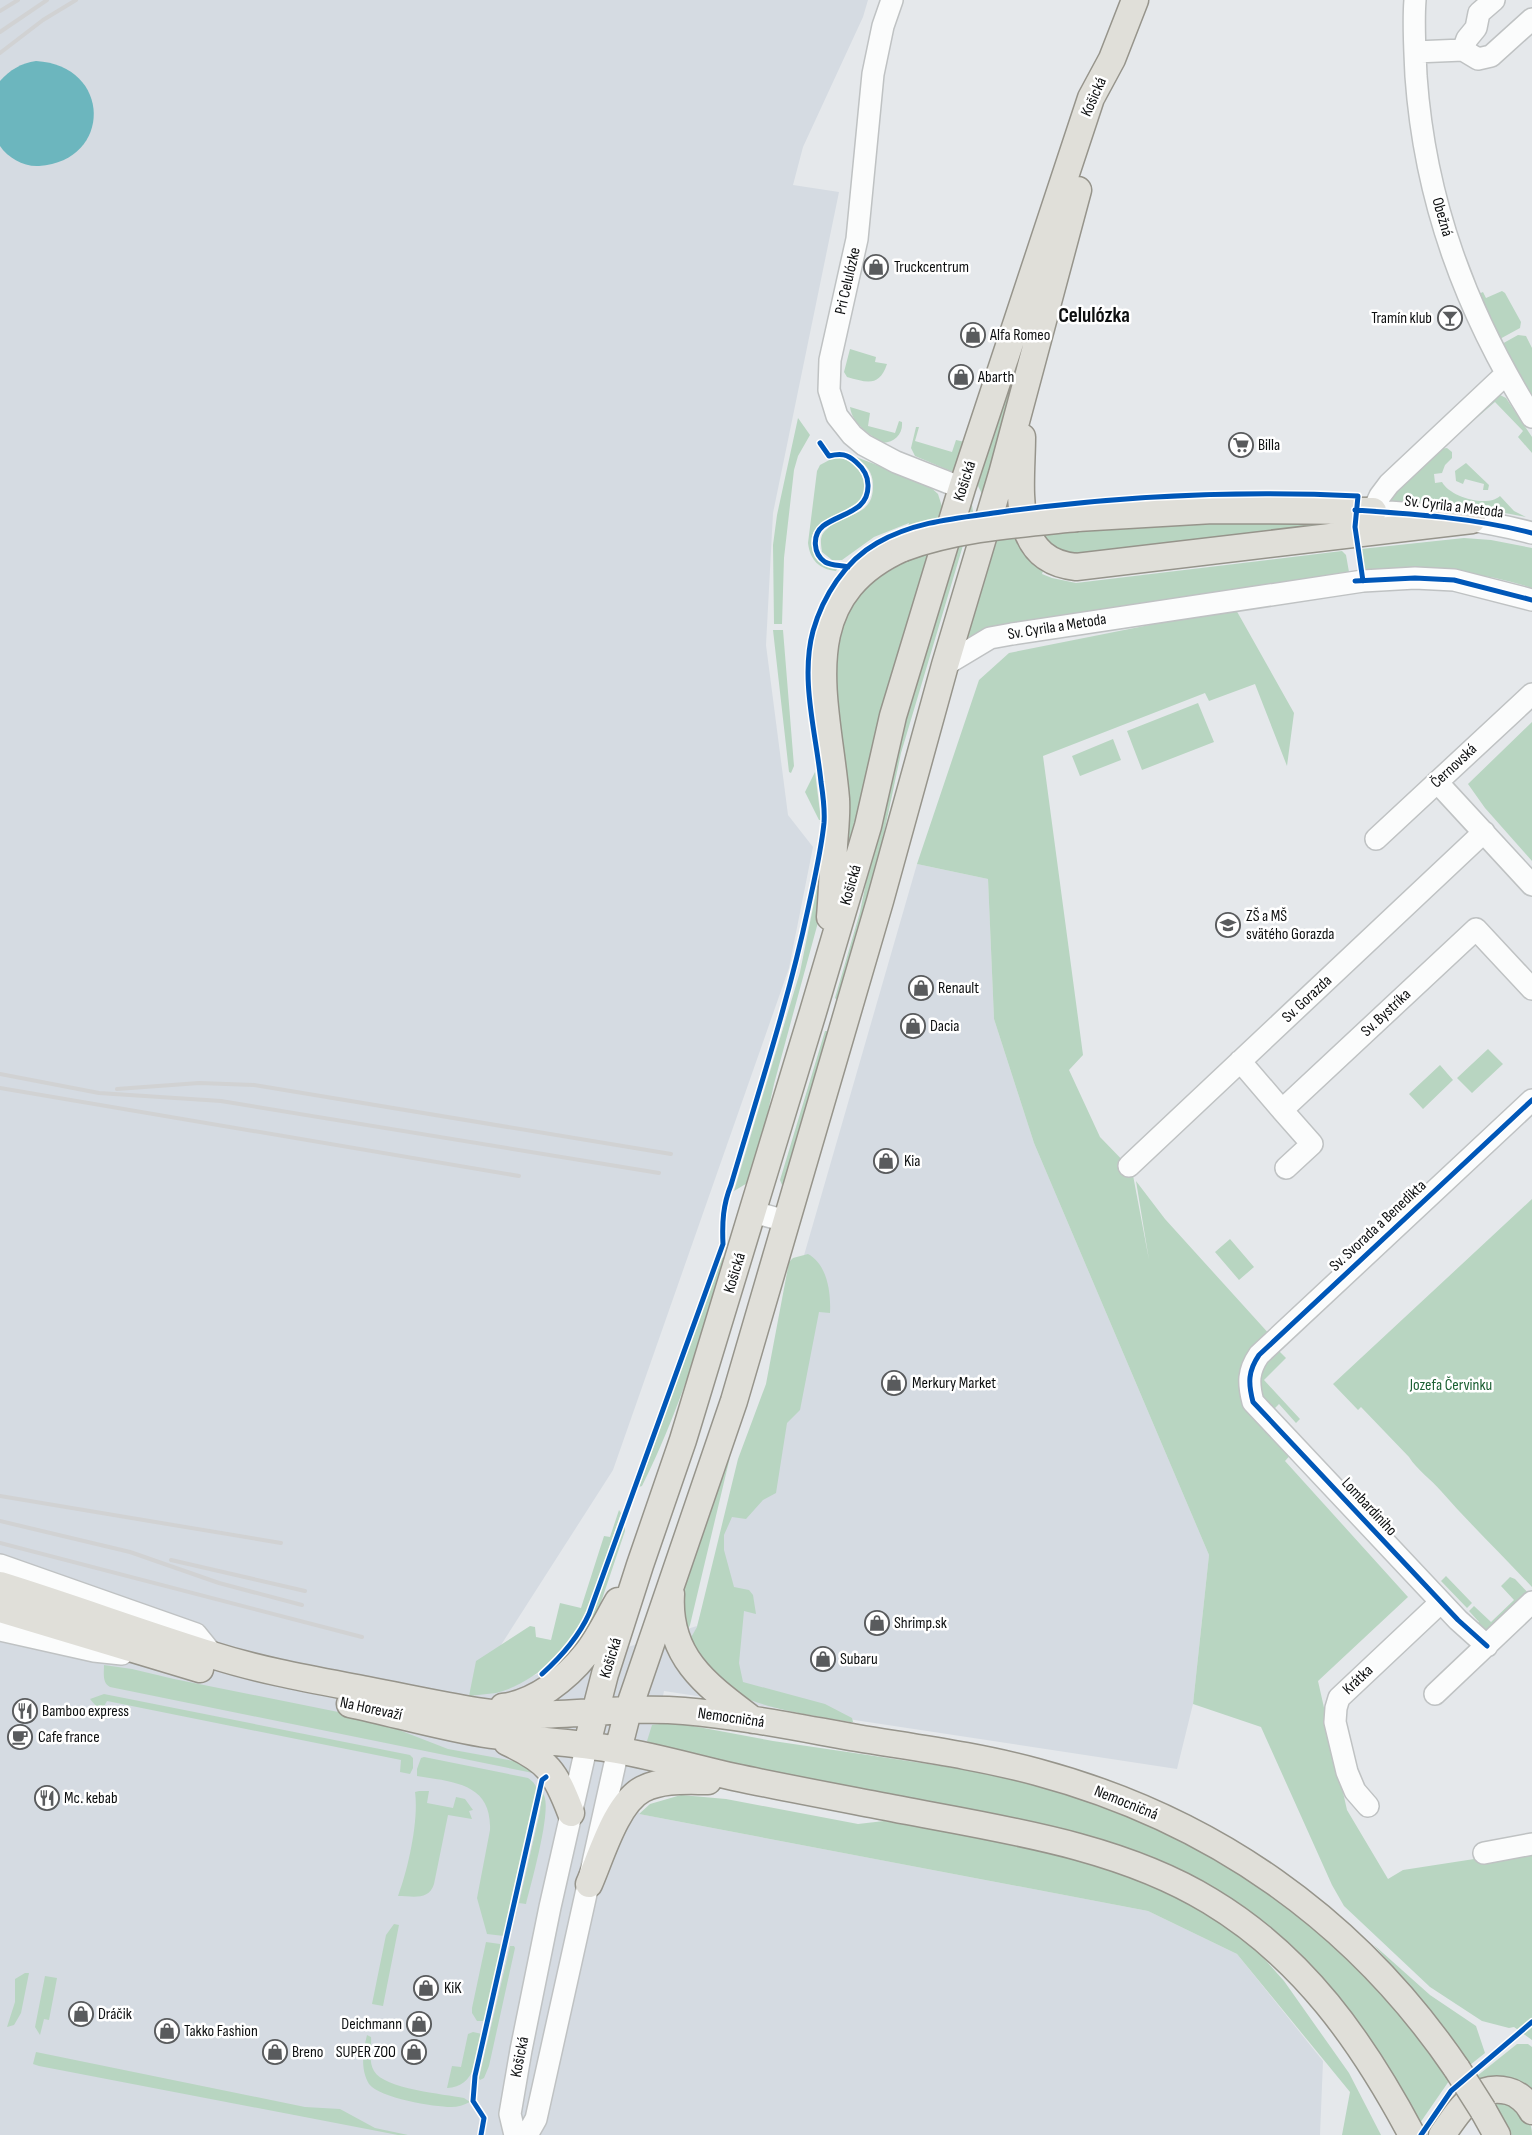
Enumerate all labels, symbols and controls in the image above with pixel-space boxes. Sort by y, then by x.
street label: Košická [1077,74,1111,120]
street label: Obežná [1427,195,1457,239]
street label: Pri Celulózke [831,246,865,316]
shop icon: Truckcentrum [863,254,889,280]
place label: Truckcentrum [894,258,969,277]
district label: Celulózka [1058,303,1130,328]
bar icon: Tramín klub [1437,305,1463,331]
place label: Tramín klub [1371,309,1432,328]
shop icon: Alfa Romeo [960,322,986,348]
place label: Alfa Romeo [989,326,1050,345]
shop icon: Abarth [948,364,974,390]
place label: Abarth [977,368,1014,387]
supermarket icon: Billa [1228,432,1254,458]
place label: Billa [1258,436,1280,455]
street label: Košická [950,459,980,503]
street label: Sv. Cyrila a Metoda [1403,492,1505,522]
street label: Sv. Cyrila a Metoda [1006,610,1108,644]
street label: Černovská [1427,740,1481,792]
street label: Košická [836,863,866,907]
place label: ZŠ a MŠ svätého Gorazda [1246,907,1335,944]
school or university icon: ZŠ a MŠ svätého Gorazda [1215,912,1241,938]
street label: Sv. Gorazda [1278,971,1336,1027]
shop icon: Renault [908,975,934,1001]
place label: Renault [938,979,979,998]
street label: Sv. Bystríka [1357,985,1415,1041]
shop icon: Dacia [900,1013,926,1039]
place label: Dacia [930,1017,959,1036]
shop icon: Kia [873,1148,899,1174]
place label: Kia [904,1152,920,1171]
street label: Sv. Svorada a Benedikta [1326,1176,1430,1276]
street label: Košická [720,1251,750,1295]
shop icon: Merkury Market [881,1370,907,1396]
place label: Merkury Market [912,1374,996,1393]
park label: Jozefa Červinku [1409,1376,1492,1395]
street label: Lombardiniho [1337,1474,1401,1540]
shop icon: Shrimp.sk [864,1610,890,1636]
place label: Shrimp.sk [894,1614,947,1633]
street label: Košická [596,1636,626,1680]
shop icon: Subaru [810,1646,836,1672]
place label: Subaru [840,1650,878,1669]
street label: Krátka [1339,1661,1377,1699]
street label: Na Horevaží [338,1693,404,1725]
restaurant icon: Bamboo express [12,1698,38,1724]
place label: Bamboo express [42,1702,129,1721]
street label: Nemocničná [697,1704,765,1732]
cafe icon: Cafe france [7,1724,33,1750]
place label: Cafe france [38,1728,100,1747]
street label: Nemocničná [1091,1782,1161,1824]
restaurant icon: Mc. kebab [34,1785,60,1811]
place label: Mc. kebab [64,1789,118,1808]
shop icon: KiK [413,1975,439,2001]
place label: KiK [444,1979,462,1998]
shop icon: Dráčik [68,2001,94,2027]
place label: Dráčik [98,2005,132,2024]
shop icon: Deichmann [406,2011,432,2037]
place label: Deichmann [341,2015,402,2034]
shop icon: Takko Fashion [154,2018,180,2044]
place label: Takko Fashion [184,2022,258,2041]
street label: Košická [507,2035,533,2079]
shop icon: Breno [262,2039,288,2065]
shop icon: SUPER ZOO [401,2039,427,2065]
place label: Breno [292,2043,323,2062]
place label: SUPER ZOO [336,2043,396,2062]

